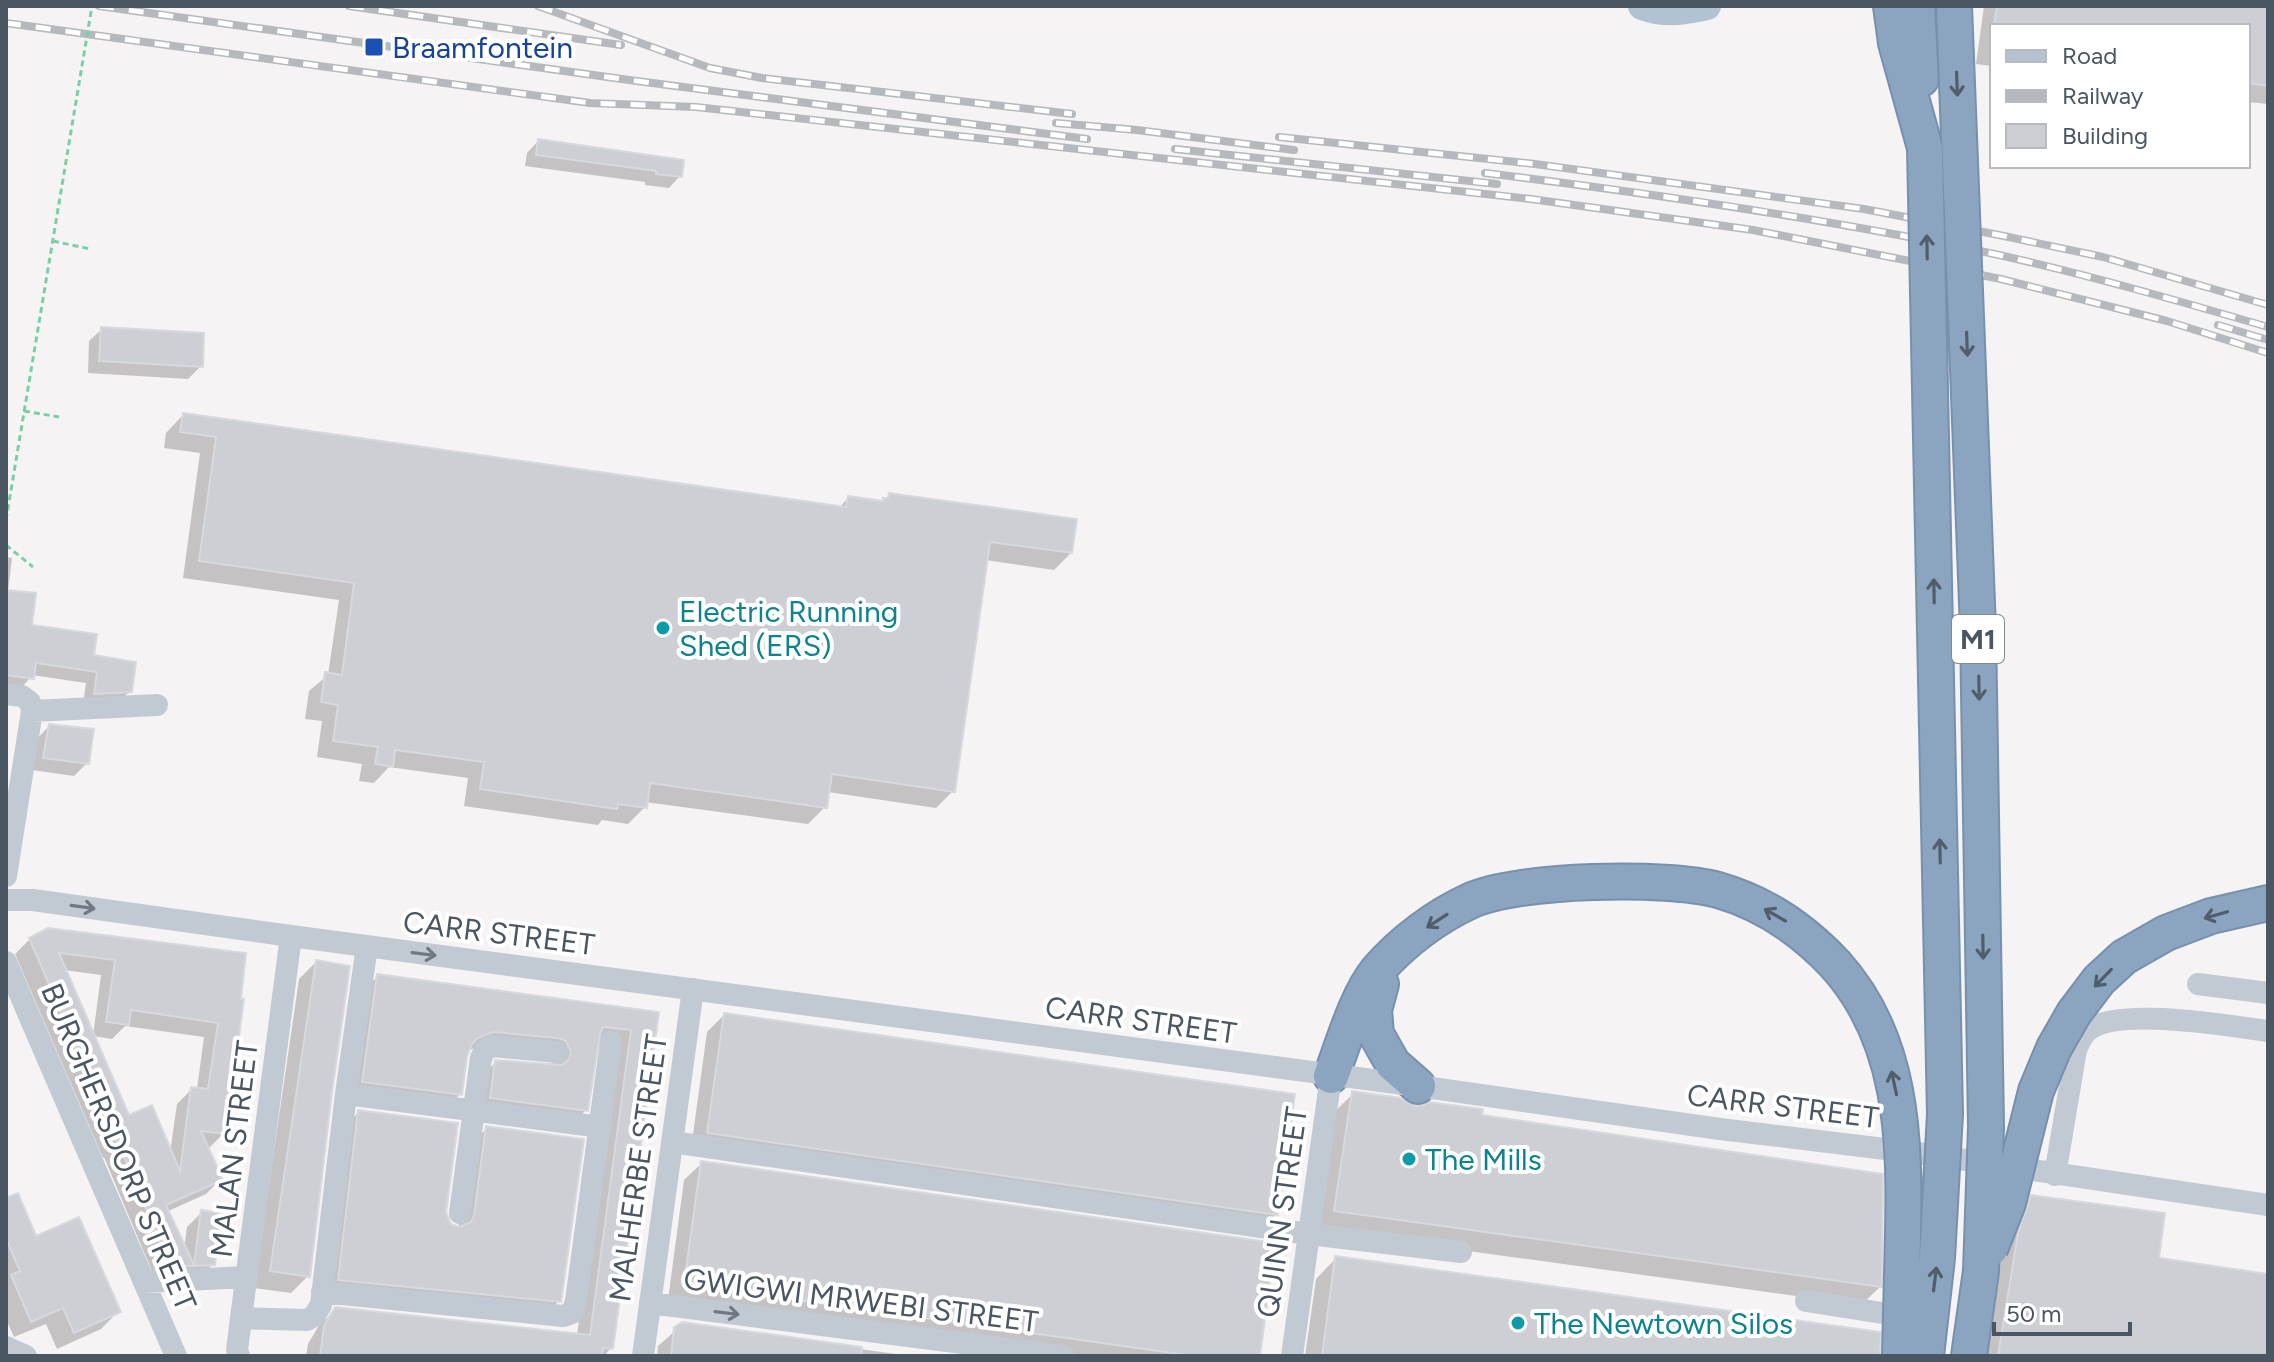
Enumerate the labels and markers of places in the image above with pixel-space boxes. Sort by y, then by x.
place label: Braamfontein [392,29,573,66]
marker: Braamfontein [363,36,385,58]
place label: Electric Running Shed (ERS) [679,593,898,664]
marker: Electric Running Shed (ERS) [654,619,672,637]
place label: The Mills [1425,1141,1542,1178]
marker: The Mills [1400,1150,1418,1168]
place label: The Newtown Silos [1534,1305,1793,1342]
marker: The Newtown Silos [1509,1314,1527,1332]

